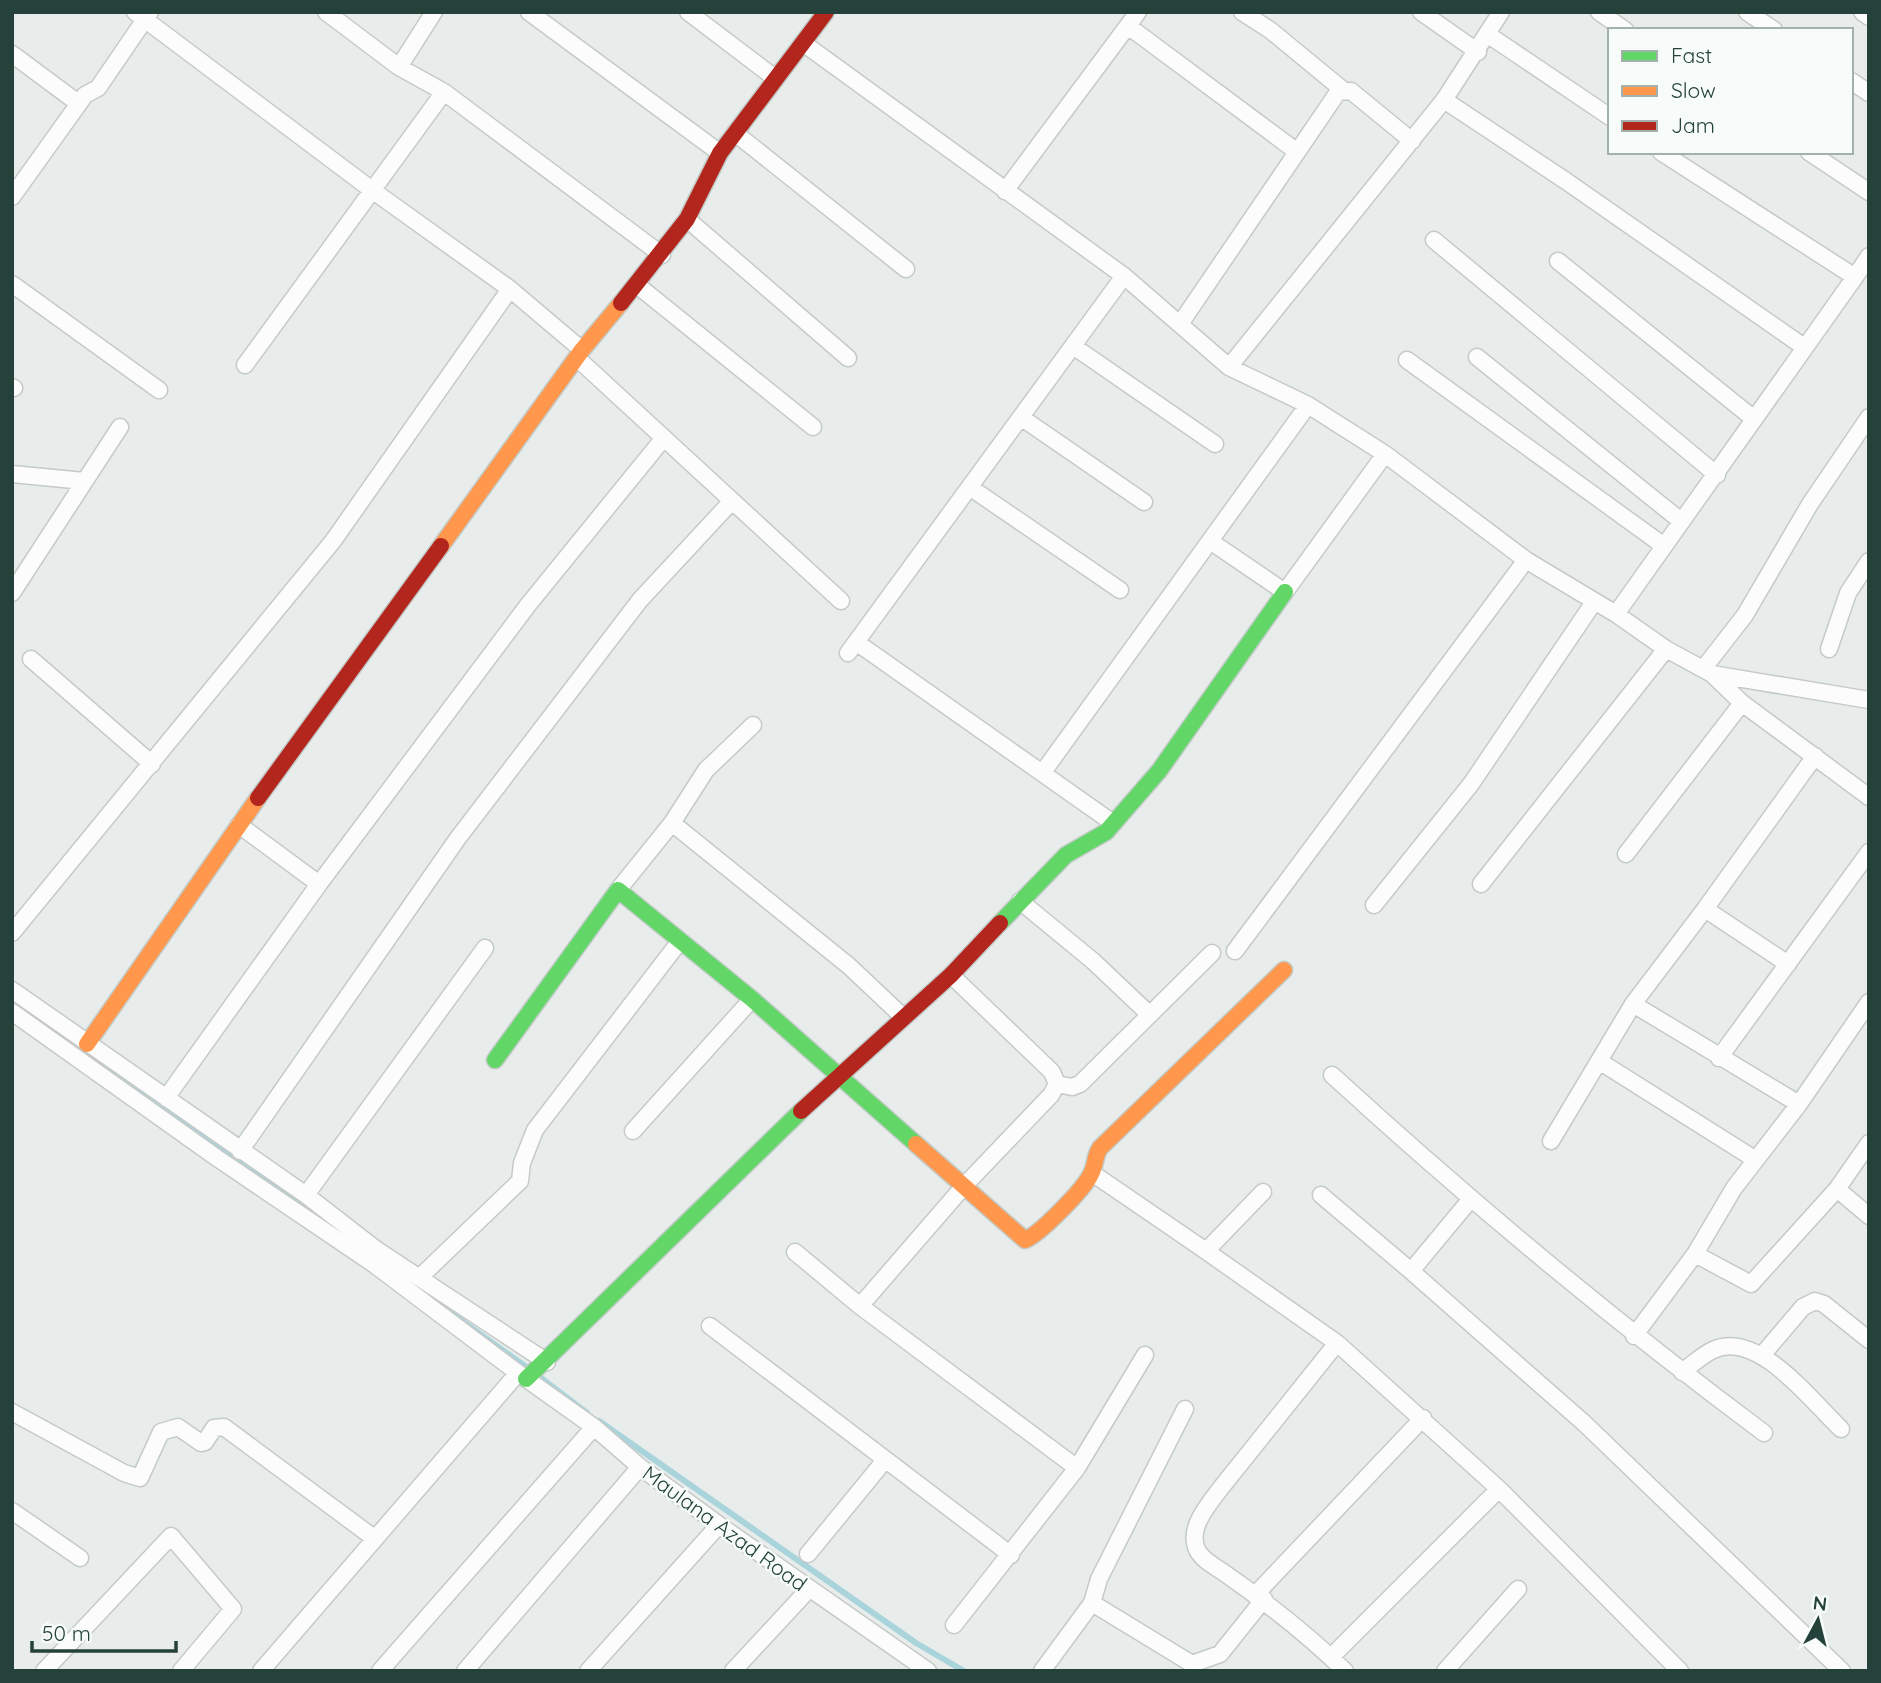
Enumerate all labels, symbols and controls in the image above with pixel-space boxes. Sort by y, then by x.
legend [1608,28,1853,154]
text: Fast [1671,42,1712,68]
text: Slow [1671,77,1716,103]
text: Jam [1671,112,1715,138]
street label: Maulana Azad Road [638,1460,812,1596]
north arrow [1783,1585,1853,1655]
text: N [1812,1590,1828,1616]
scale bar [32,1610,175,1654]
text: 50 m [42,1620,91,1646]

